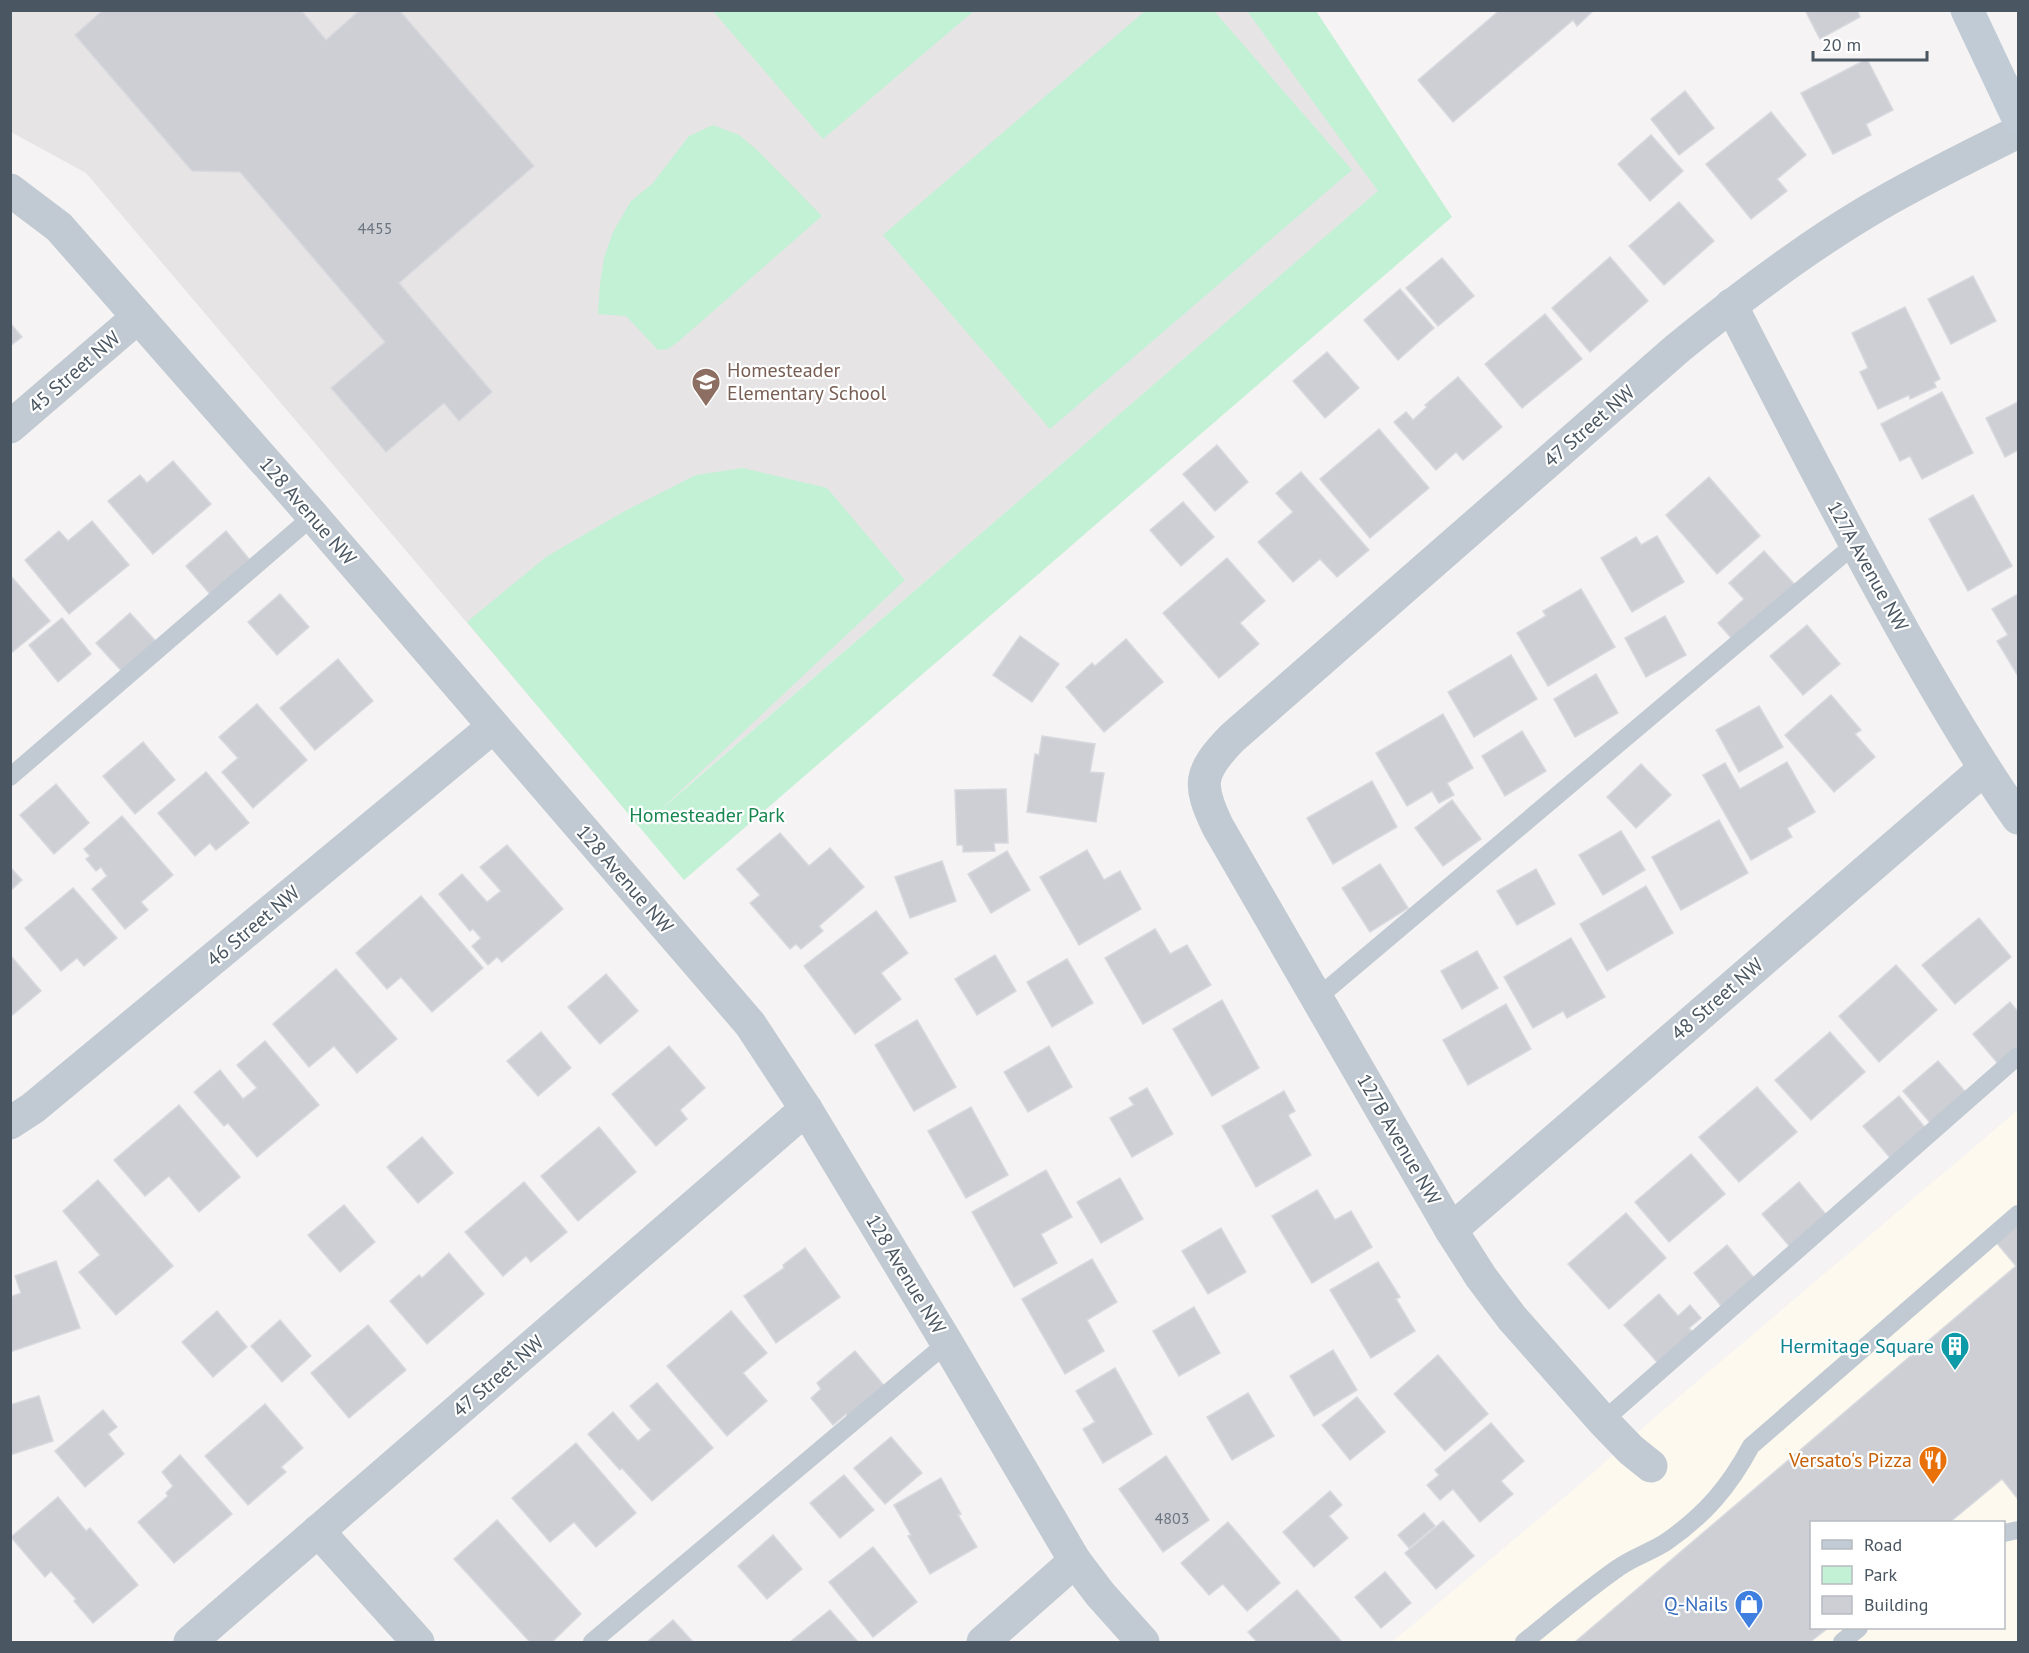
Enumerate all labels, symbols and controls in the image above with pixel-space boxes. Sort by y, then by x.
scale bar [1813,24,1927,62]
text: 20 m [1822,33,1861,56]
house number: 4455 [358,218,392,238]
street label: 45 Street NW [23,325,126,419]
place label: Homesteader Elementary School [727,357,887,406]
school or university icon: Homesteader Elementary School [690,366,722,408]
street label: 47 Street NW [1538,379,1640,473]
street label: 128 Avenue NW [254,451,362,571]
street label: 127A Avenue NW [1821,496,1915,636]
park label: Homesteader Park [629,802,785,828]
street label: 128 Avenue NW [571,819,679,939]
street label: 46 Street NW [201,879,305,972]
street label: 48 Street NW [1666,952,1769,1046]
street label: 127B Avenue NW [1351,1069,1447,1209]
street label: 128 Avenue NW [860,1209,952,1339]
street label: 47 Street NW [447,1329,549,1423]
building icon: Hermitage Square [1939,1330,1971,1372]
place label: Hermitage Square [1780,1333,1934,1359]
restaurant icon: Versato's Pizza [1917,1444,1949,1486]
place label: Versato's Pizza [1788,1447,1912,1473]
house number: 4803 [1155,1508,1189,1528]
legend [1810,1521,2005,1629]
text: Road [1864,1533,1902,1556]
text: Park [1864,1563,1897,1586]
shop icon: Q-Nails [1733,1588,1765,1630]
place label: Q-Nails [1664,1591,1728,1617]
text: Building [1864,1593,1928,1616]

